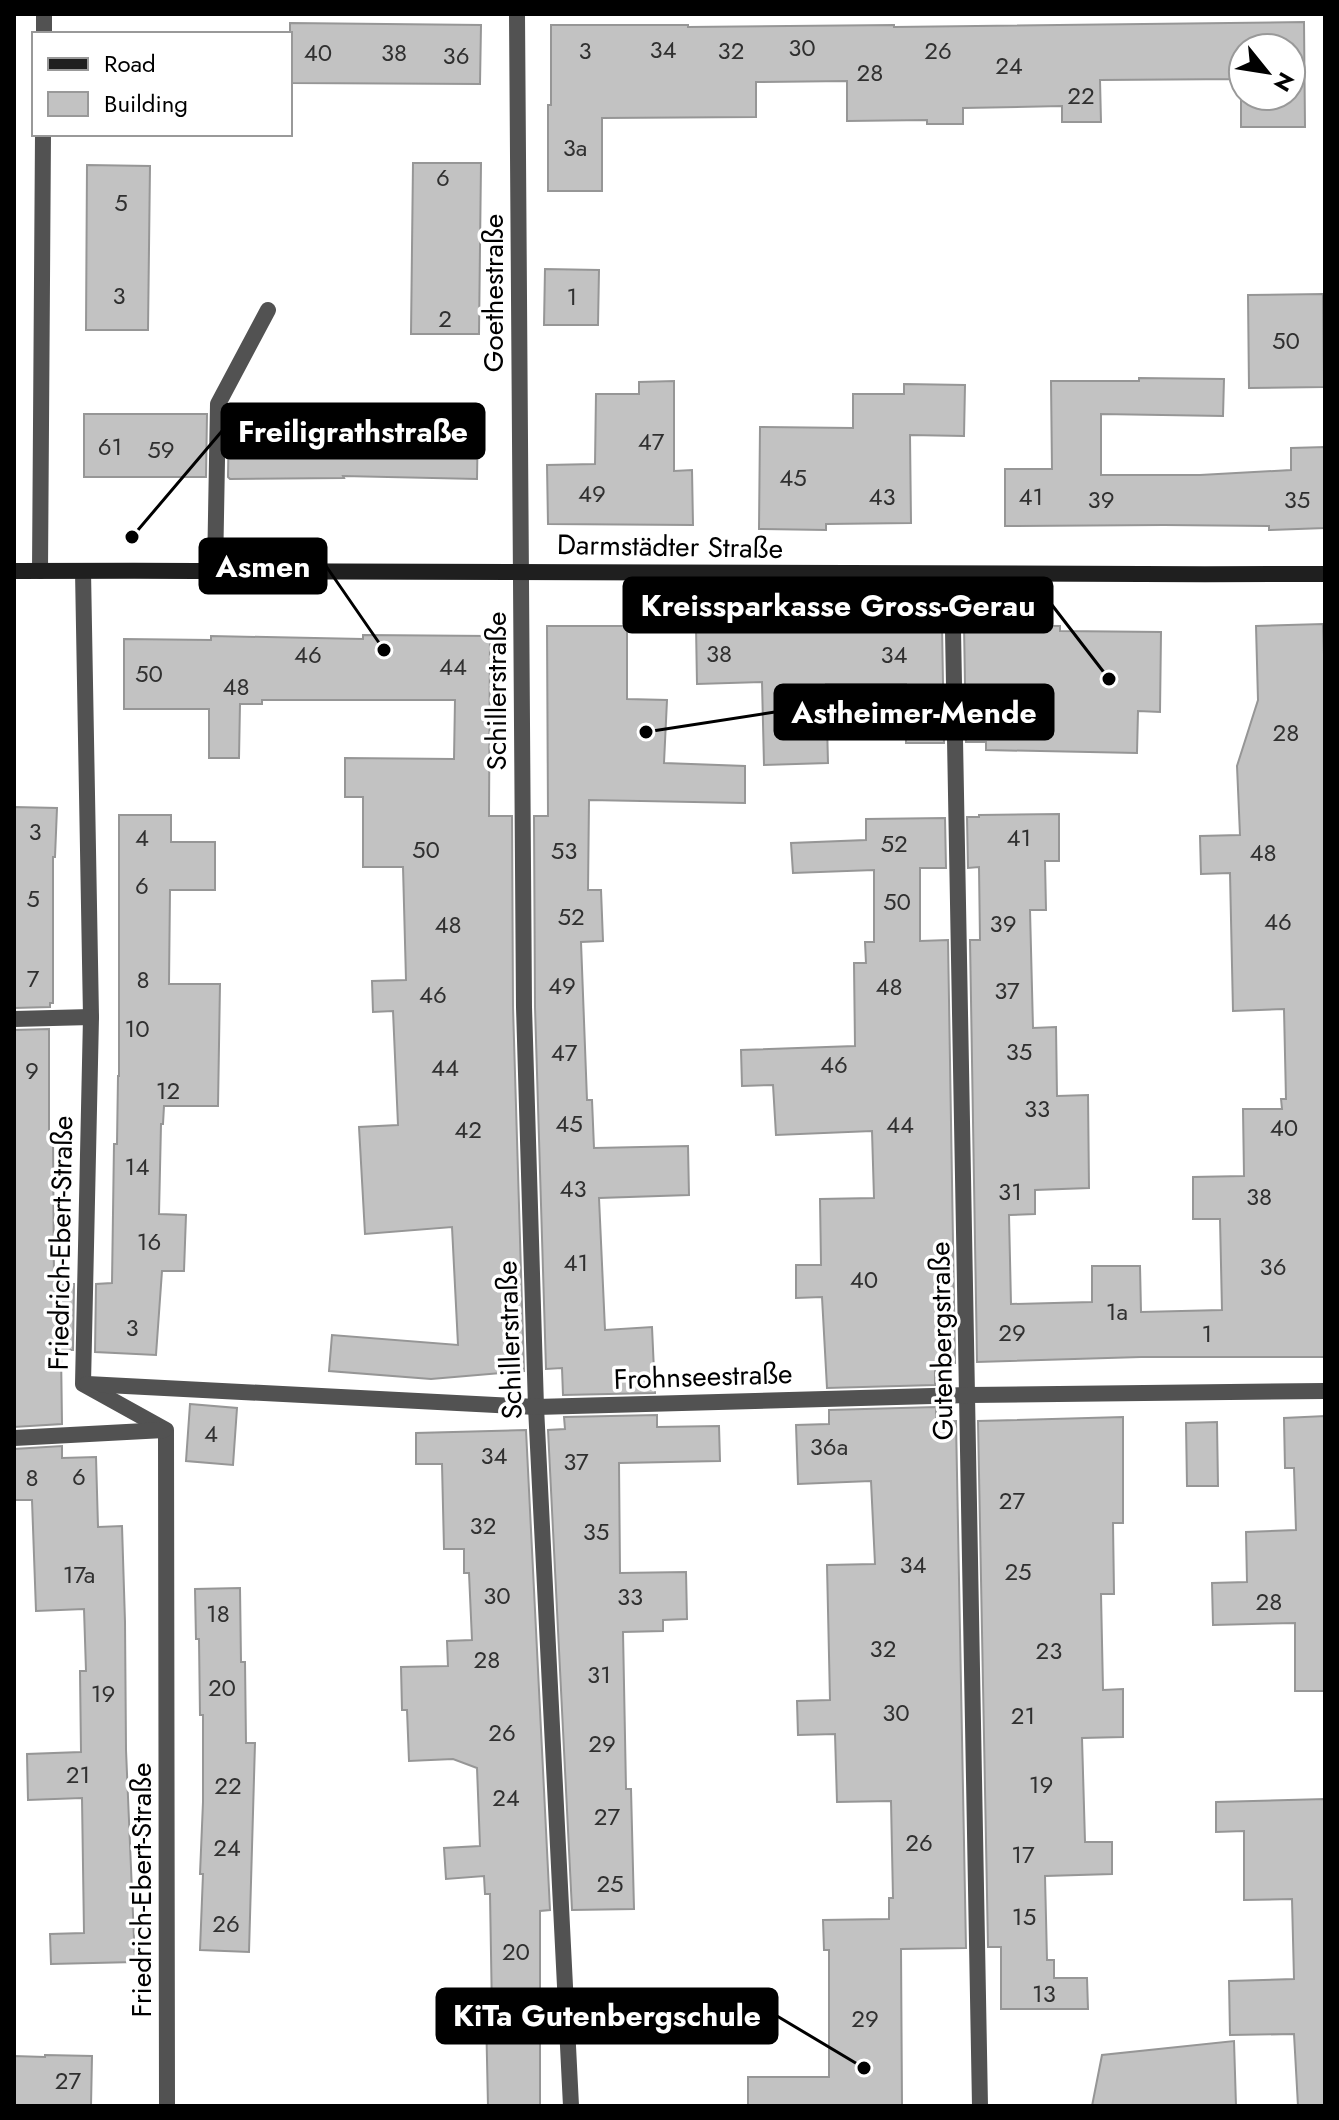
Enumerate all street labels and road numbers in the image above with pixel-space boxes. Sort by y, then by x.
street label: Goethestraße [473,214,514,372]
street label: Darmstädter Straße [557,524,783,569]
street label: Schillerstraße [476,612,517,770]
street label: Friedrich-Ebert-Straße [38,1115,83,1371]
street label: Gutenbergstraße [919,1241,964,1441]
street label: Schillerstraße [486,1260,533,1420]
street label: Frohnseestraße [613,1353,793,1400]
street label: Friedrich-Ebert-Straße [121,1763,162,2017]

